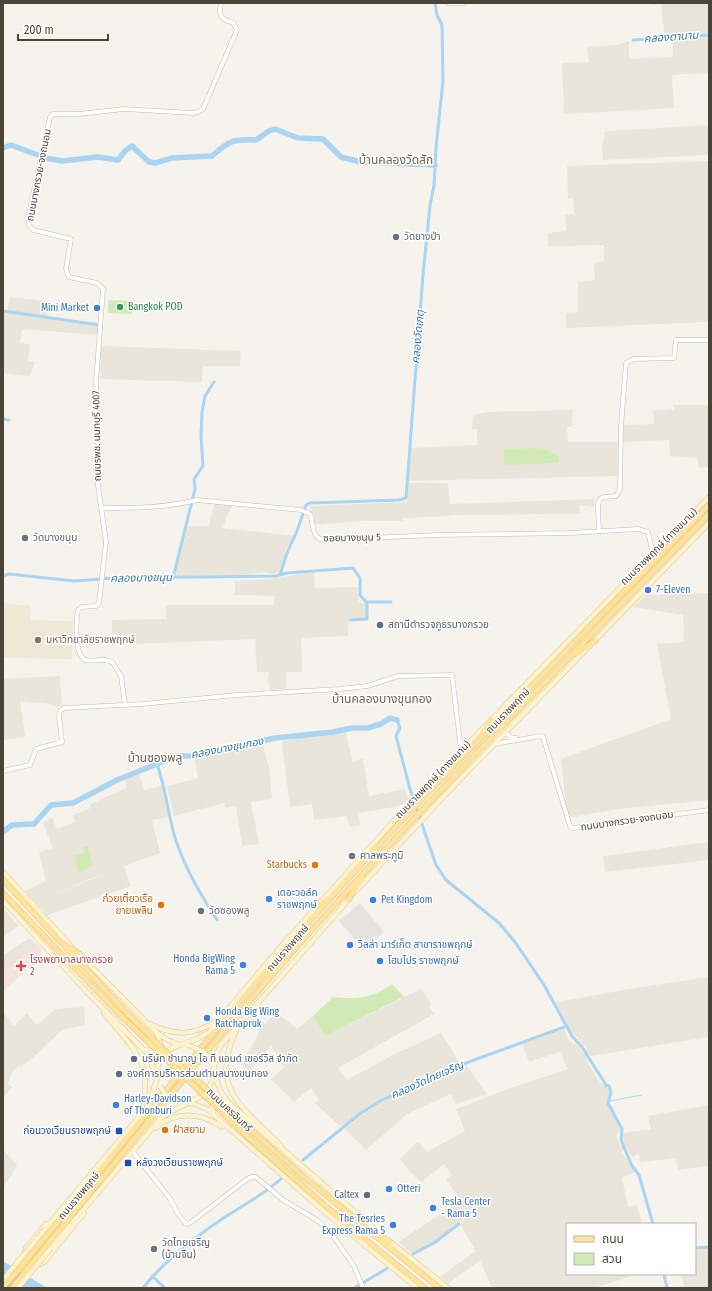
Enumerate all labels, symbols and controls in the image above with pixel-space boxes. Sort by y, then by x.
scale bar [18,16,108,42]
text: 200 m [24,23,54,37]
water label: คลองตานาม [643,29,700,45]
street label: ถนนบางกรวย-จงถนอม [24,128,54,222]
district label: บ้านคลองวัดสัก [359,153,433,167]
place label: วัดยางป่า [404,231,441,243]
marker: วัดยางป่า [391,232,401,242]
place label: Bangkok POD [128,301,183,313]
place label: Mini Market [41,302,90,314]
marker: Bangkok POD [115,302,125,312]
marker: Mini Market [92,303,102,313]
water label: คลองวัดเกตุ [409,308,427,365]
street label: ถนนรพช. นนทบุรี 4007 [90,390,104,482]
street label: ถนนราชพฤกษ์ (ทางขนาน) [617,505,700,588]
street label: ซอยบางขนุน 5 [323,531,381,544]
place label: วัดบางขนุน [33,532,77,544]
marker: วัดบางขนุน [20,533,30,543]
water label: คลองบางขนุน [110,571,173,585]
place label: 7-Eleven [656,584,690,596]
marker: 7-Eleven [643,585,653,595]
place label: สถานีตำรวจภูธรบางกรวย [388,619,489,631]
marker: สถานีตำรวจภูธรบางกรวย [375,620,385,630]
place label: มหาวิทยาลัยราชพฤกษ์ [46,634,135,646]
marker: มหาวิทยาลัยราชพฤกษ์ [33,635,43,645]
street label: ถนนราชพฤกษ์ [484,686,533,736]
district label: บ้านคลองบางขุนกอง [332,692,432,706]
water label: คลองบางขุนกอง [190,734,266,761]
street label: ถนนราชพฤกษ์ (ทางขนาน) [392,738,473,821]
district label: บ้านซองพลู [128,751,182,765]
street label: ถนนบางกรวย-จงถนอม [580,809,674,833]
place label: ศาลพระภูมิ [360,850,404,862]
marker: ศาลพระภูมิ [347,851,357,861]
place label: Starbucks [267,859,307,871]
marker: Starbucks [310,860,320,870]
place label: เดอะวอล์ค ราชพฤกษ์ [277,887,318,911]
place label: ก๋วยเตี๋ยวเรือ ยายเพลิน [103,891,153,917]
marker: เดอะวอล์ค ราชพฤกษ์ [264,894,274,904]
place label: Pet Kingdom [381,894,432,906]
marker: Pet Kingdom [368,895,378,905]
marker: ก๋วยเตี๋ยวเรือ ยายเพลิน [156,900,166,910]
place label: วัดซองพลู [209,905,249,917]
marker: วัดซองพลู [196,906,206,916]
street label: ถนนราชพฤกษ์ [264,922,312,974]
place label: วิลล่า มาร์เก็ต สาขาราชพฤกษ์ [357,938,473,951]
marker: วิลล่า มาร์เก็ต สาขาราชพฤกษ์ [345,940,355,950]
place label: Honda BigWing Rama 5 [173,953,235,977]
place label: โรงพยาบาลบางกรวย 2 [30,954,113,978]
place label: โฮมโปร ราชพฤกษ์ [388,955,459,967]
marker: โฮมโปร ราชพฤกษ์ [375,956,385,966]
marker: โรงพยาบาลบางกรวย 2 [15,960,27,972]
marker: Honda BigWing Rama 5 [238,960,248,970]
place label: Honda Big Wing Ratchapruk [215,1006,280,1030]
marker: Honda Big Wing Ratchapruk [202,1013,212,1023]
place label: บริษัท ชำนาญ ไอ ที แอนด์ เซอร์วิส จำกัด [142,1053,298,1065]
marker: บริษัท ชำนาญ ไอ ที แอนด์ เซอร์วิส จำกัด [129,1054,139,1064]
water label: คลองวัดไทยเจริญ [389,1058,466,1102]
place label: องค์การบริหารส่วนตำบลบางขุนกอง [127,1067,268,1080]
marker: องค์การบริหารส่วนตำบลบางขุนกอง [114,1069,124,1079]
street label: ถนนนครอินทร์ [204,1086,255,1135]
place label: Harley-Davidson of Thonburi [124,1093,192,1117]
marker: Harley-Davidson of Thonburi [111,1100,121,1110]
place label: ก่อนวงเวียนราชพฤกษ์ [23,1124,112,1137]
place label: ฝ้าสยาม [173,1124,205,1136]
marker: ฝ้าสยาม [160,1125,170,1135]
marker: ก่อนวงเวียนราชพฤกษ์ [114,1126,124,1136]
place label: หลังวงเวียนราชพฤกษ์ [136,1157,223,1169]
marker: หลังวงเวียนราชพฤกษ์ [123,1158,133,1168]
street label: ถนนราชพฤกษ์ [56,1169,103,1222]
place label: Otteri [397,1183,421,1195]
marker: Otteri [384,1184,394,1194]
place label: Caltex [334,1189,360,1201]
marker: Caltex [362,1190,372,1200]
place label: Tesla Center - Rama 5 [441,1196,491,1220]
marker: Tesla Center - Rama 5 [428,1203,438,1213]
place label: The Tesries Express Rama 5 [322,1213,385,1237]
marker: The Tesries Express Rama 5 [388,1220,398,1230]
legend [566,1223,696,1275]
text: ถนน [602,1232,624,1246]
place label: วัดไทยเจริญ (บ้านจีน) [162,1237,210,1261]
marker: วัดไทยเจริญ (บ้านจีน) [149,1244,159,1254]
text: สวน [602,1252,622,1266]

